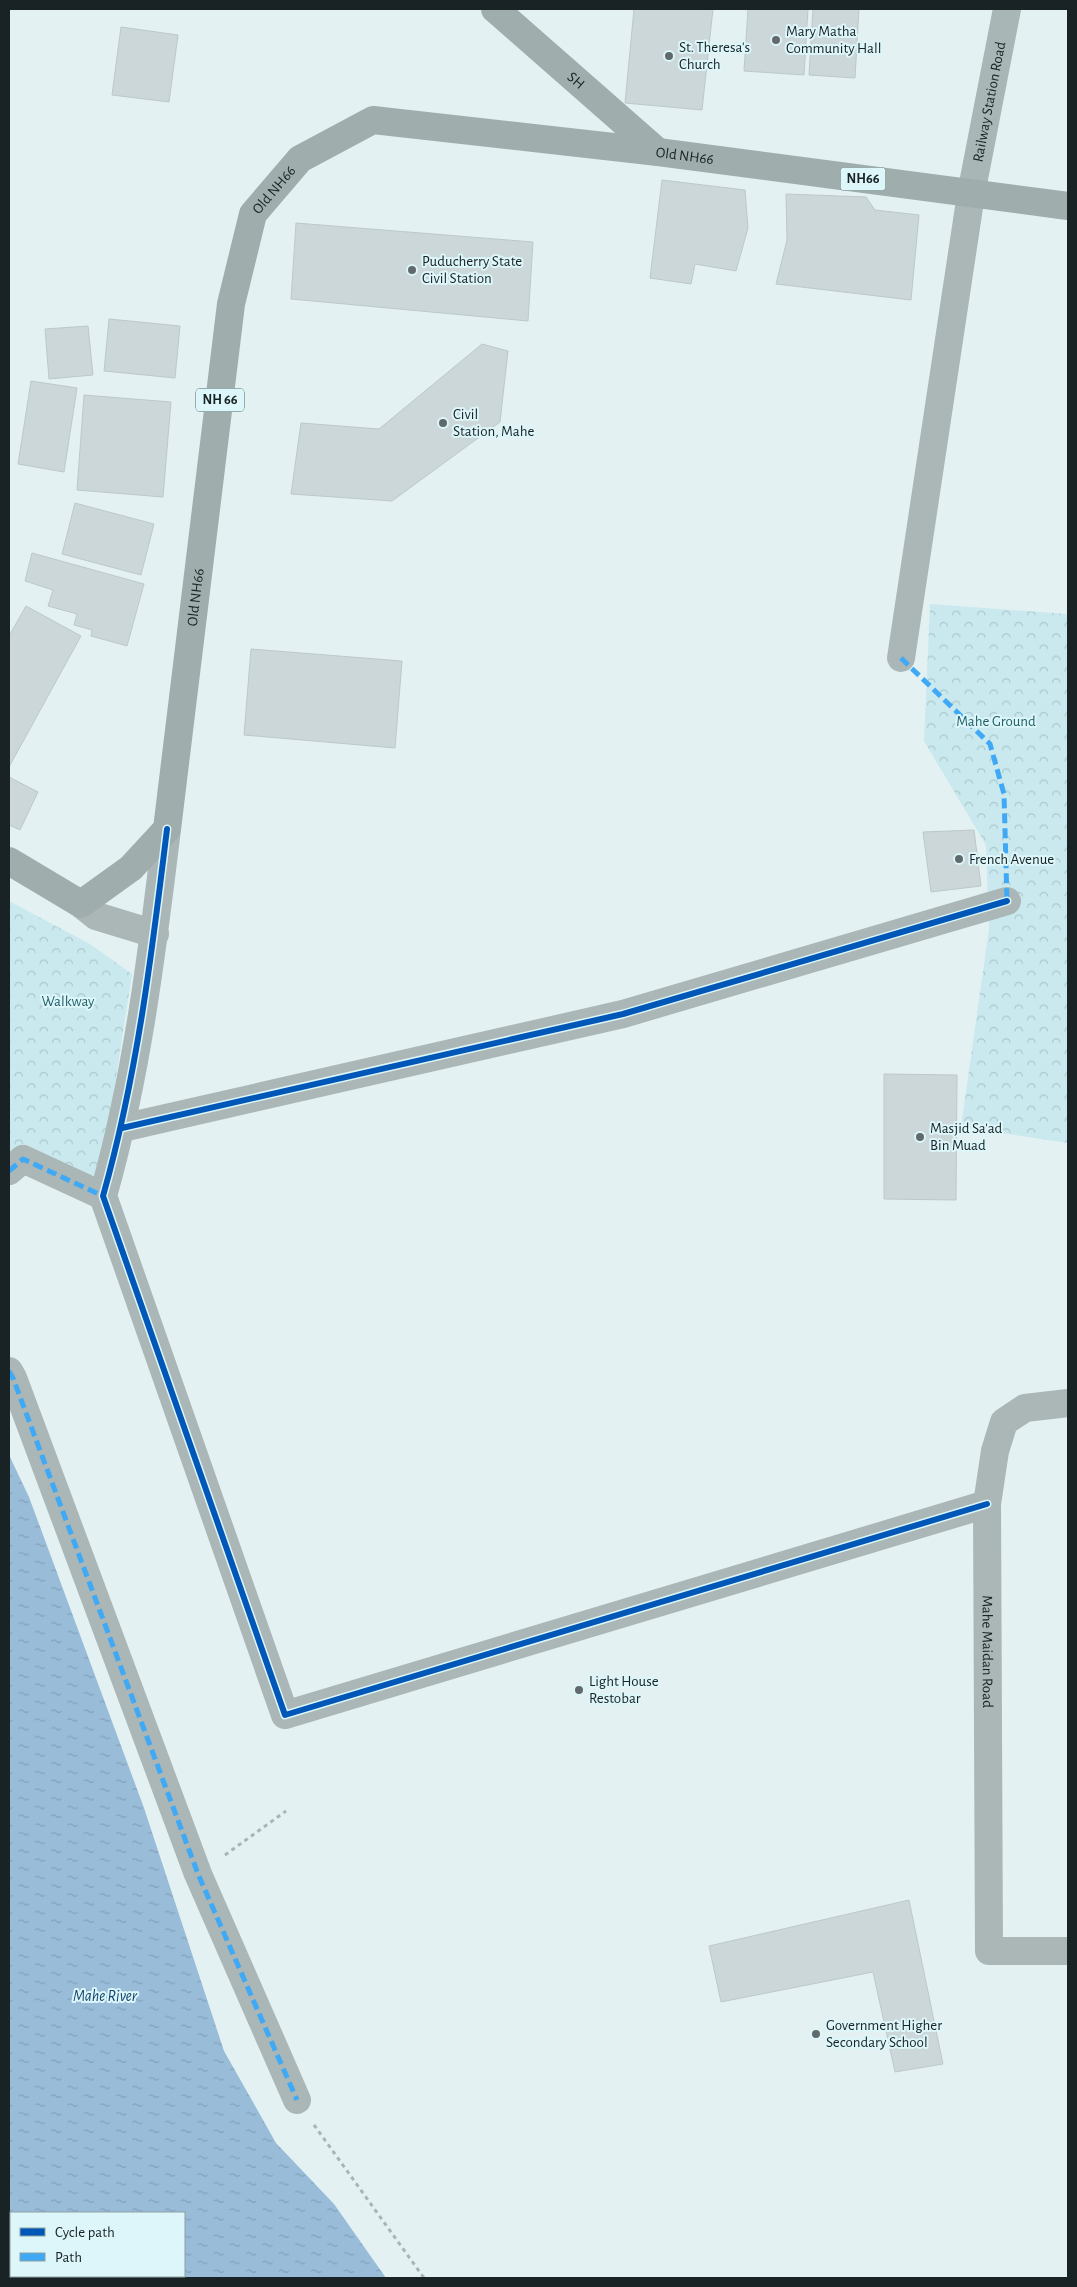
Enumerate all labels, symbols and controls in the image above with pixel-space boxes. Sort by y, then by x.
place label: Mary Matha Community Hall [786,24,881,56]
marker: Mary Matha Community Hall [770,34,782,46]
place label: St. Theresa's Church [679,40,750,72]
street label: Railway Station Road [970,40,1008,163]
marker: St. Theresa's Church [663,50,675,62]
street label: SH [565,69,588,92]
street label: Old NH66 [655,144,715,167]
street label: Old NH66 [249,163,298,217]
road number: NH66 [840,168,886,190]
place label: Puducherry State Civil Station [422,254,522,286]
marker: Puducherry State Civil Station [406,264,418,276]
road number: NH 66 [196,388,244,412]
place label: Civil Station, Mahe [453,407,534,439]
marker: Civil Station, Mahe [437,417,449,429]
street label: Old NH66 [184,567,206,627]
park label: Mahe Ground [956,714,1036,729]
place label: French Avenue [969,852,1054,867]
marker: French Avenue [953,853,965,865]
park label: Walkway [41,994,95,1009]
place label: Masjid Sa'ad Bin Muad [930,1121,1003,1153]
marker: Masjid Sa'ad Bin Muad [914,1131,926,1143]
street label: Mahe Maidan Road [980,1595,995,1708]
place label: Light House Restobar [589,1674,659,1706]
marker: Light House Restobar [573,1684,585,1696]
water label: Mahe River [73,1988,138,2004]
place label: Government Higher Secondary School [826,2018,942,2050]
marker: Government Higher Secondary School [810,2028,822,2040]
legend [10,2212,185,2277]
text: Cycle path [55,2225,115,2240]
text: Path [55,2250,82,2265]

